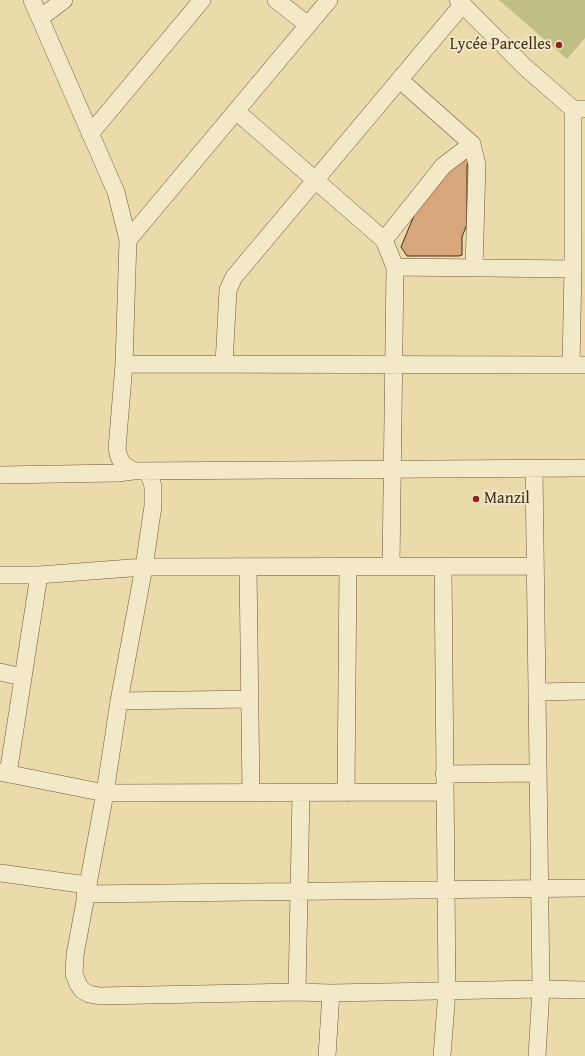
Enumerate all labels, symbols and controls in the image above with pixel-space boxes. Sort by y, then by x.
place label: Lycée Parcelles [450,35,551,55]
marker: Lycée Parcelles [554,40,564,50]
place label: Manzil [484,489,530,509]
marker: Manzil [471,494,481,504]

